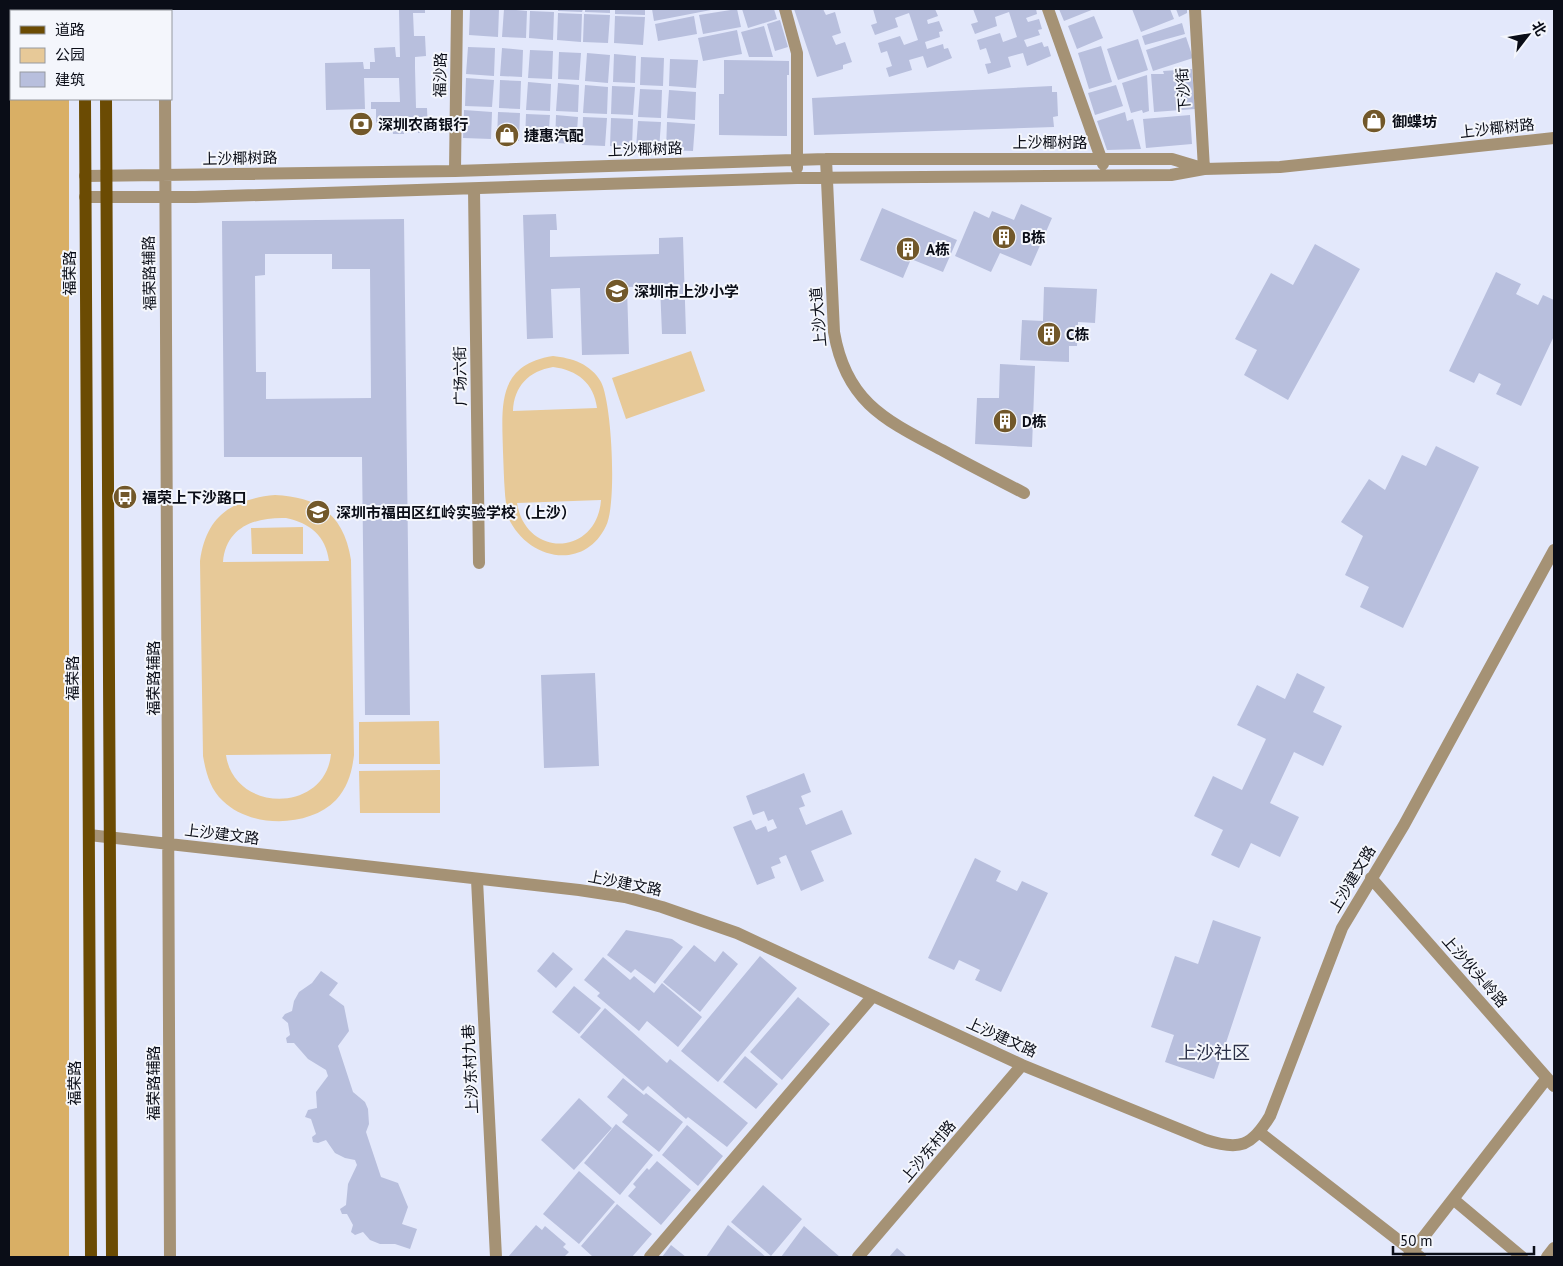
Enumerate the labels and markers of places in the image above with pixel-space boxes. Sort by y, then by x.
shop icon: 御蝶坊 [1361,108,1387,134]
bank icon: 深圳农商银行 [348,111,374,137]
place label: 御蝶坊 [1392,112,1437,131]
place label: 深圳农商银行 [378,115,468,134]
shop icon: 捷惠汽配 [494,122,520,148]
place label: 捷惠汽配 [524,126,584,145]
building icon: B栋 [991,224,1017,250]
place label: B栋 [1022,228,1046,247]
building icon: A栋 [895,236,921,262]
place label: A栋 [926,240,950,259]
school or university icon: 深圳市上沙小学 [604,278,630,304]
place label: 深圳市上沙小学 [634,282,739,301]
building icon: C栋 [1036,321,1062,347]
place label: C栋 [1066,325,1089,344]
building icon: D栋 [992,408,1018,434]
place label: D栋 [1022,412,1047,431]
bus stop icon: 福荣上下沙路口 [112,484,138,510]
place label: 福荣上下沙路口 [142,488,247,507]
school or university icon: 深圳市福田区红岭实验学校（上沙） [305,499,331,525]
place label: 深圳市福田区红岭实验学校（上沙） [336,503,576,522]

